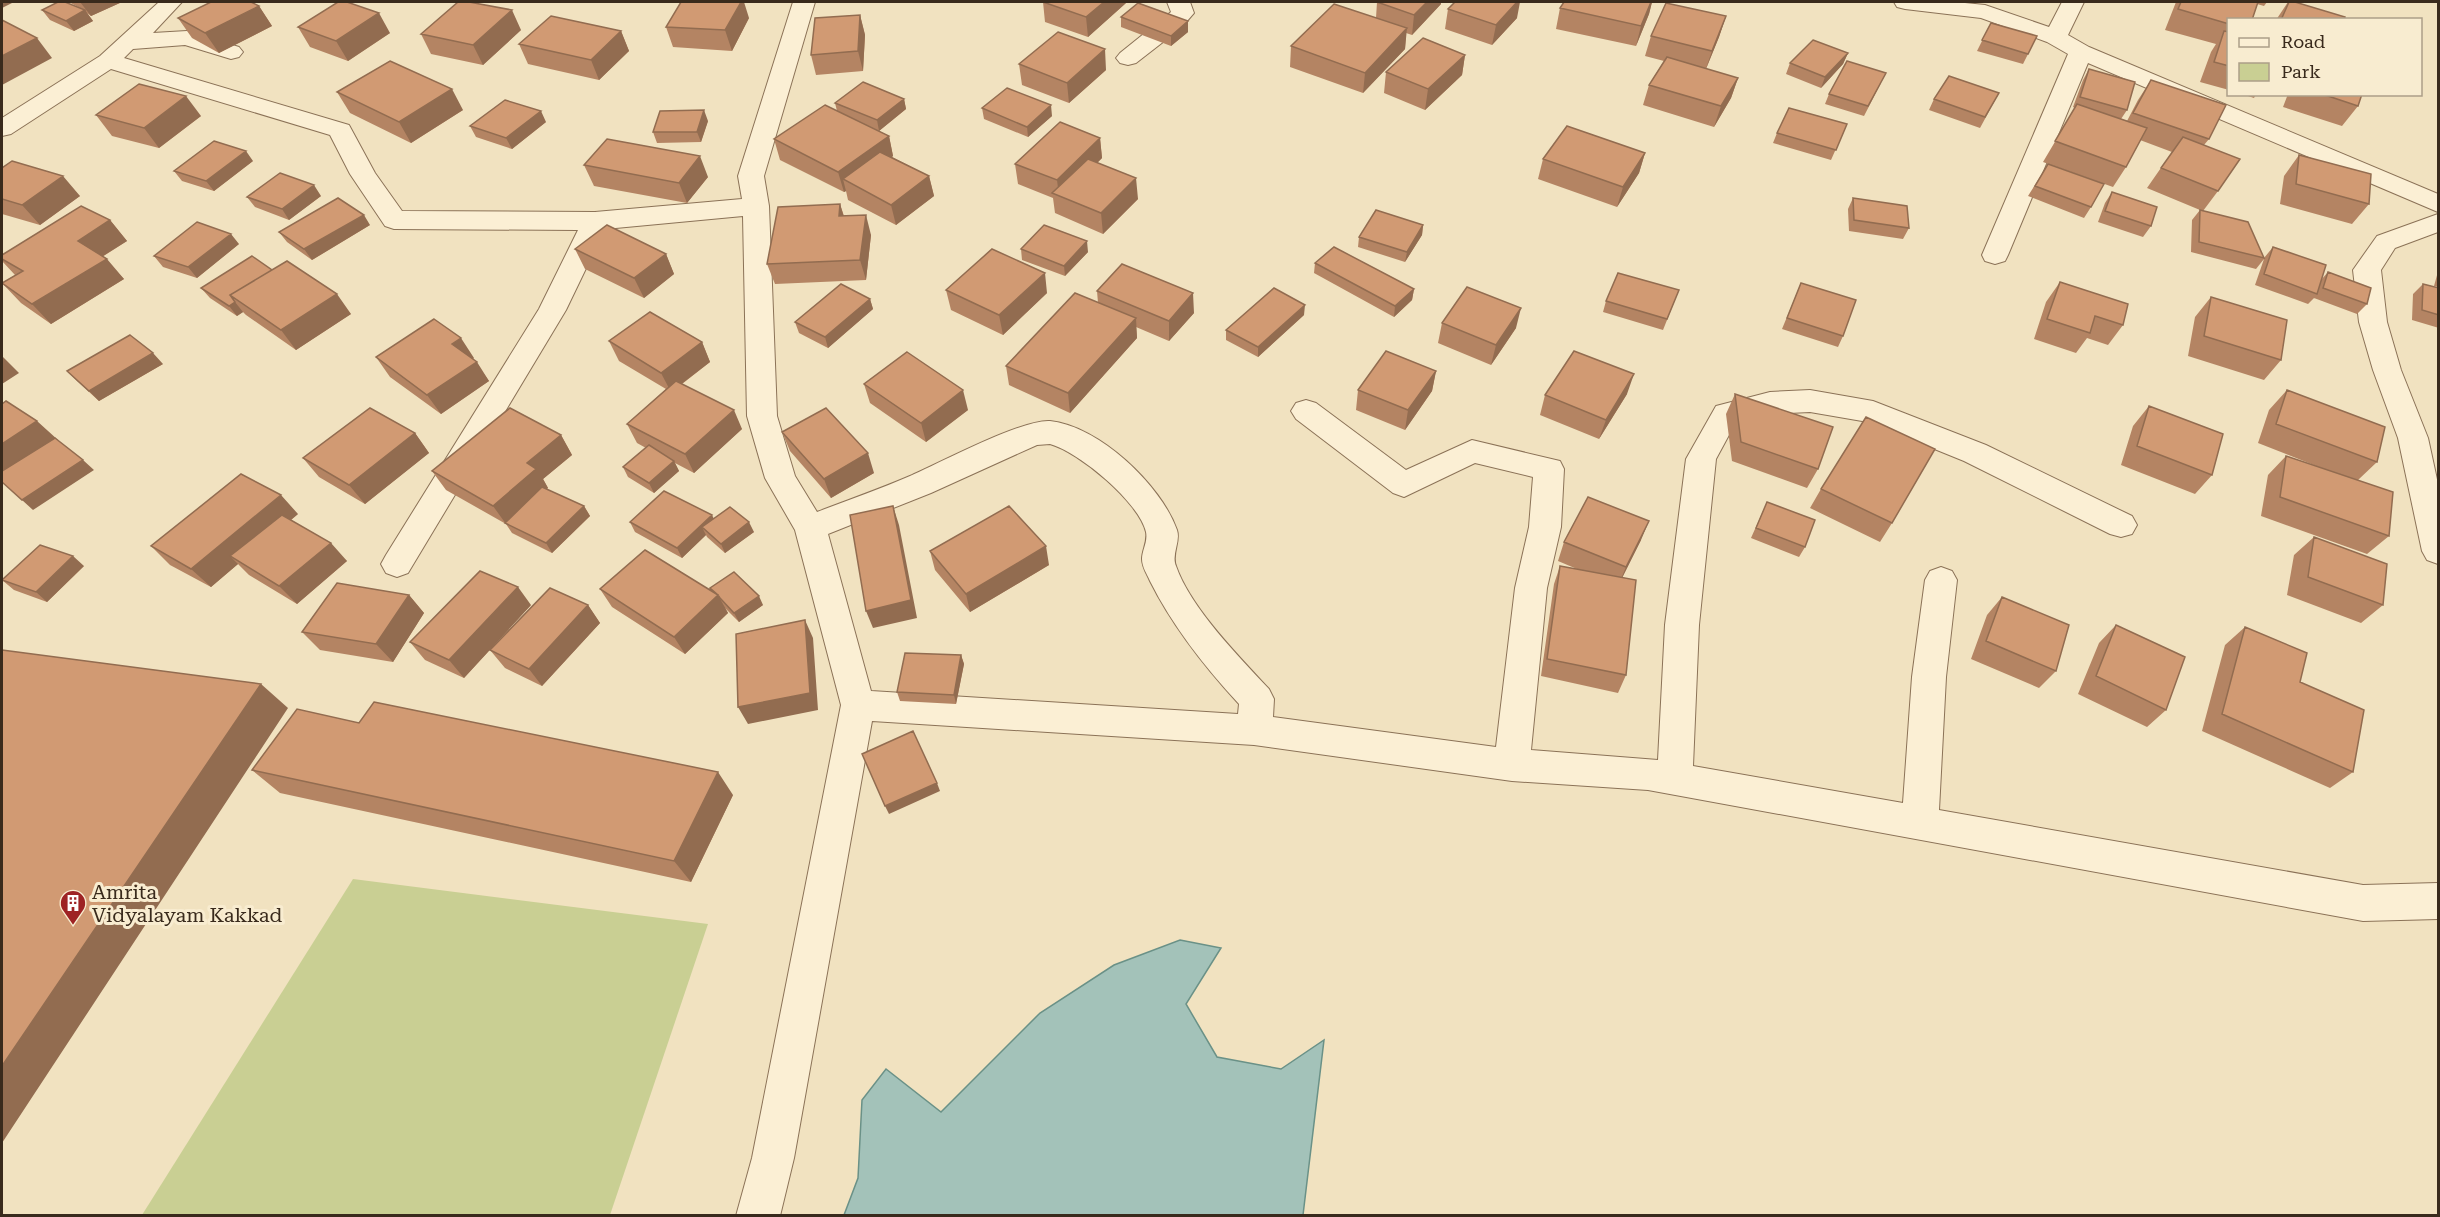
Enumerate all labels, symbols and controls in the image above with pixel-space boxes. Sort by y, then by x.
legend [2227,18,2422,96]
text: Road [2281,31,2326,52]
text: Park [2281,61,2321,82]
place label: Amrita Vidyalayam Kakkad [92,880,282,927]
building icon: Amrita Vidyalayam Kakkad [58,888,88,926]

